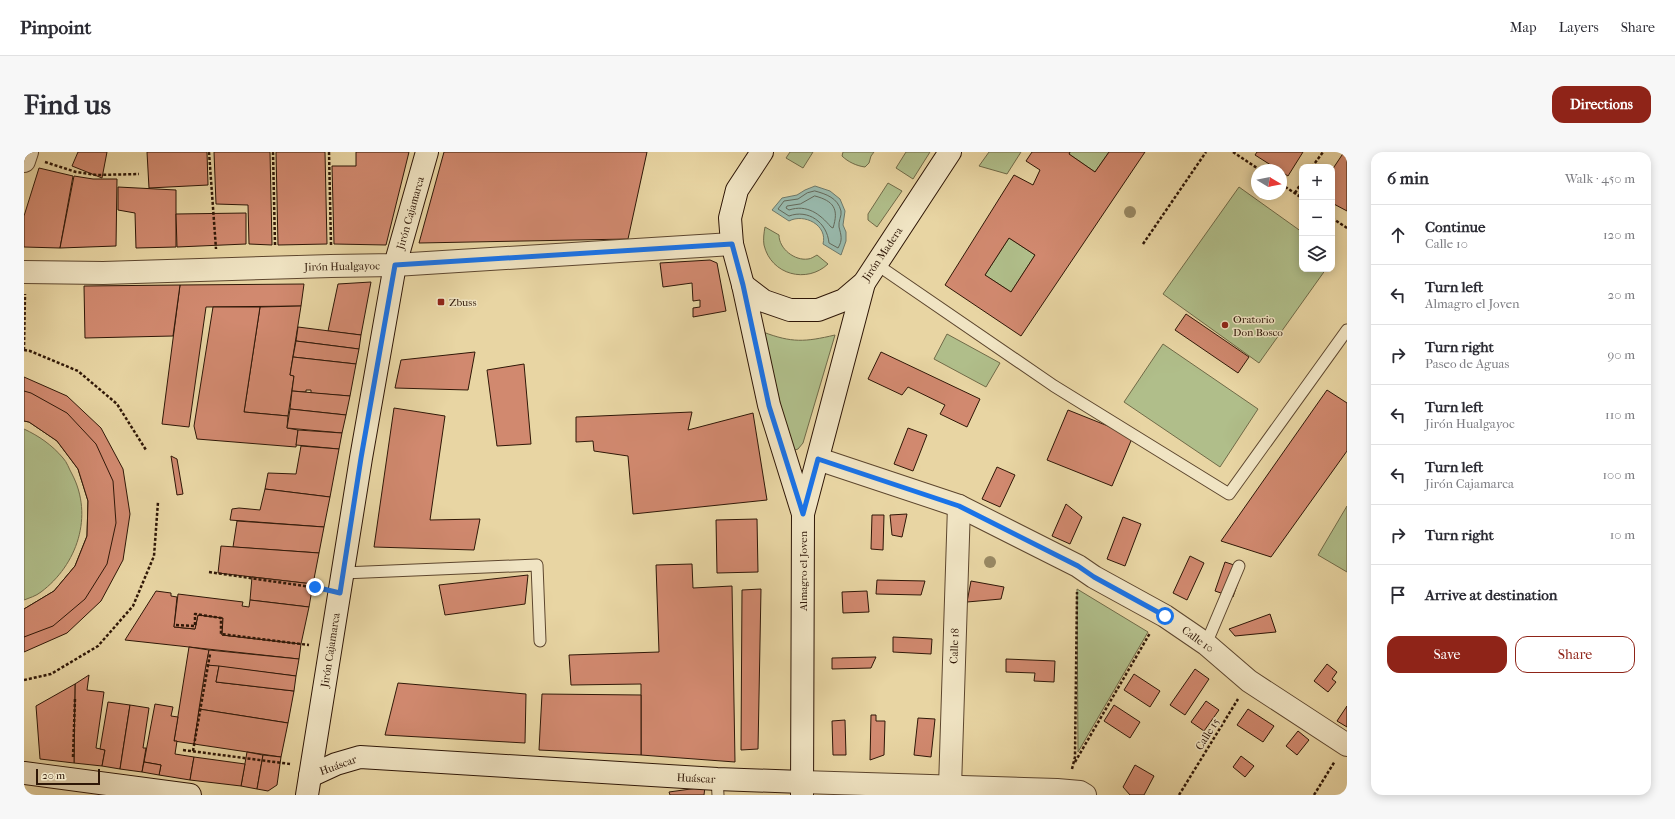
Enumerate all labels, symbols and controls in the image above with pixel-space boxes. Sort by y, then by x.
text: Pinpoint [20,17,91,39]
text: Map [1510,19,1537,36]
text: Layers [1559,19,1599,36]
text: Share [1621,19,1655,36]
button: Directions [1552,86,1651,123]
text: Find us [24,88,111,121]
north arrow [1251,164,1287,200]
map controls [1299,164,1335,272]
button: + [1299,164,1335,200]
text: 6 min [1387,168,1429,188]
text: Walk · 450 m [1565,171,1635,186]
street label: Jirón Cajamarca [394,174,427,252]
button: − [1299,200,1335,236]
text: Continue [1425,218,1485,236]
street label: Jirón Madera [859,224,906,285]
icon: ahead [1387,224,1409,246]
text: 120 m [1603,227,1635,242]
button: layers [1299,236,1335,272]
text: Calle 10 [1425,236,1468,251]
street label: Jirón Hualgayoc [303,259,380,274]
text: Turn left [1425,278,1483,296]
icon: left [1387,284,1409,306]
text: 20 m [1608,287,1635,302]
place label: Zbuss [449,296,476,309]
text: Almagro el Joven [1425,296,1520,311]
marker: Zbuss [436,297,446,307]
place label: Oratorio Don Bosco [1233,313,1283,339]
marker: Oratorio Don Bosco [1220,320,1230,330]
text: Turn right [1425,338,1494,356]
icon: right [1387,344,1409,366]
text: 90 m [1607,347,1635,362]
text: Paseo de Aguas [1425,356,1509,371]
text: Turn left [1425,398,1483,416]
icon: left [1387,404,1409,426]
text: 110 m [1605,407,1635,422]
text: Jirón Hualgayoc [1425,416,1515,431]
text: Turn left [1425,458,1483,476]
icon: left [1387,464,1409,486]
text: 100 m [1602,467,1635,482]
text: Jirón Cajamarca [1425,476,1514,491]
icon: right [1387,524,1409,546]
text: Turn right [1425,526,1494,544]
text: 10 m [1610,527,1635,542]
street label: Almagro el Joven [797,530,810,612]
route end [306,578,324,596]
icon: arrive [1387,584,1409,606]
text: Arrive at destination [1425,586,1557,604]
route start [1156,607,1174,625]
street label: Jirón Cajamarca [318,611,343,689]
street label: Calle 10 [1179,623,1216,655]
street label: Calle 18 [947,628,962,664]
button: Save [1387,636,1507,673]
button: Share [1515,636,1635,673]
street label: Calle 15 [1193,716,1222,753]
street label: Huáscar [318,753,359,778]
scale bar [36,767,100,786]
text: 20 m [42,769,65,782]
street label: Huáscar [676,771,716,786]

